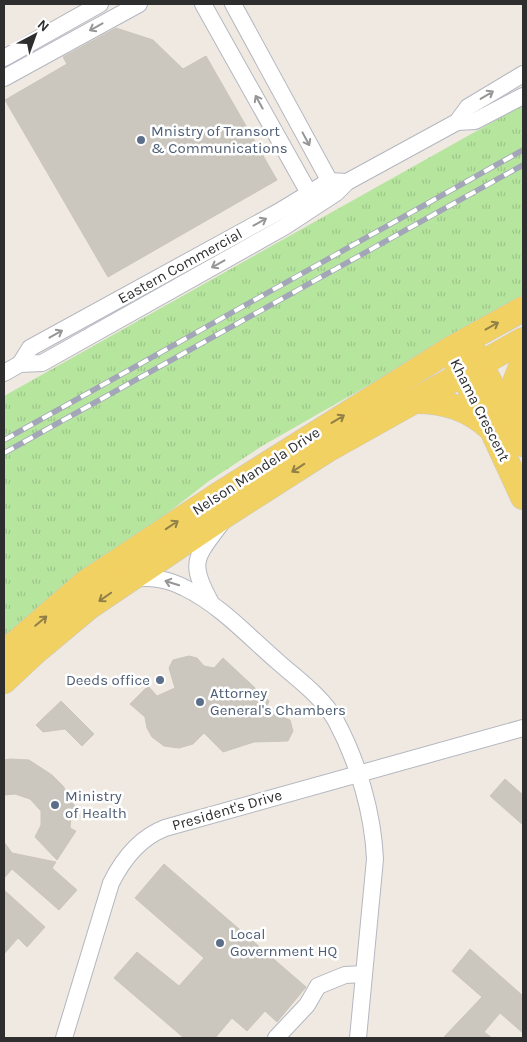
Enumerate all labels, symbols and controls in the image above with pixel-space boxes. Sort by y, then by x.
north arrow [10,10,60,60]
text: N [34,16,53,35]
one-way arrow [90,23,104,33]
one-way arrow [480,90,494,100]
one-way arrow [253,96,263,110]
place label: Mnistry of Transort & Communications [151,122,288,157]
one-way arrow [302,131,312,146]
marker: Mnistry of Transort & Communications [135,134,147,146]
one-way arrow [252,217,267,226]
street label: Eastern Commercial [115,224,245,308]
one-way arrow [211,260,226,269]
one-way arrow [485,321,500,331]
one-way arrow [48,328,63,338]
street label: Khama Crescent [446,356,514,465]
one-way arrow [331,413,345,423]
street label: Nelson Mandela Drive [189,423,323,519]
one-way arrow [292,463,306,473]
one-way arrow [165,520,179,530]
one-way arrow [164,577,180,587]
one-way arrow [98,592,112,602]
one-way arrow [34,615,47,626]
place label: Deeds office [66,671,150,689]
marker: Deeds office [154,674,166,686]
place label: Attorney General's Chambers [210,684,346,719]
marker: Attorney General's Chambers [194,696,206,708]
street label: President's Drive [170,786,284,834]
place label: Ministry of Health [65,787,127,822]
marker: Ministry of Health [49,799,61,811]
place label: Local Government HQ [230,925,337,960]
marker: Local Government HQ [214,937,226,949]

